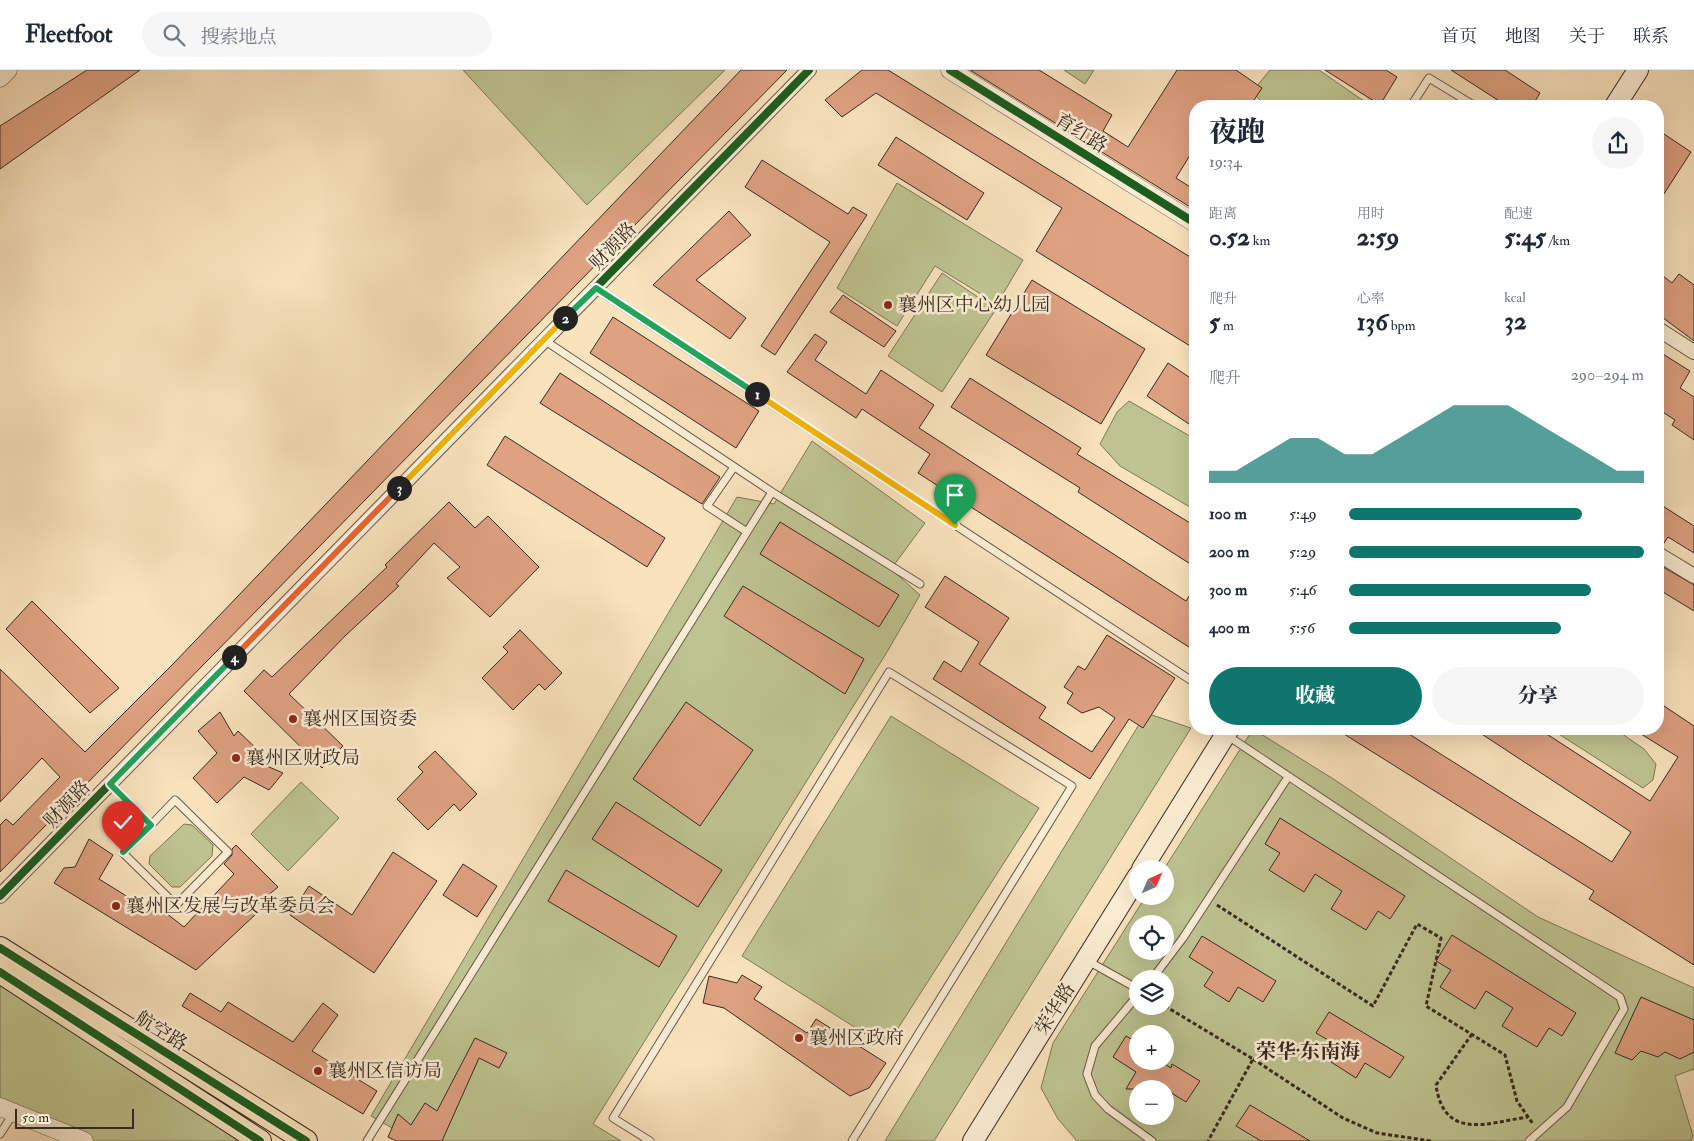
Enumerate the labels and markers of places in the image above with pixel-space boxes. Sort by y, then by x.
place label: 襄州区中心幼儿园 [898,293,1050,317]
marker: 襄州区中心幼儿园 [882,299,894,311]
pin: 2 [552,306,578,330]
pin: 1 [744,382,770,406]
pin [934,474,976,525]
pin: 3 [386,476,412,500]
pin: 4 [222,644,246,670]
place label: 襄州区国资委 [303,707,417,731]
marker: 襄州区国资委 [287,713,299,725]
place label: 襄州区财政局 [246,746,360,770]
marker: 襄州区财政局 [230,752,242,764]
pin [102,801,144,852]
place label: 襄州区发展与改革委员会 [126,894,335,918]
marker: 襄州区发展与改革委员会 [110,900,122,912]
place label: 襄州区政府 [809,1026,904,1050]
marker: 襄州区政府 [793,1032,805,1044]
place label: 襄州区信访局 [328,1059,442,1083]
marker: 襄州区信访局 [312,1065,324,1077]

